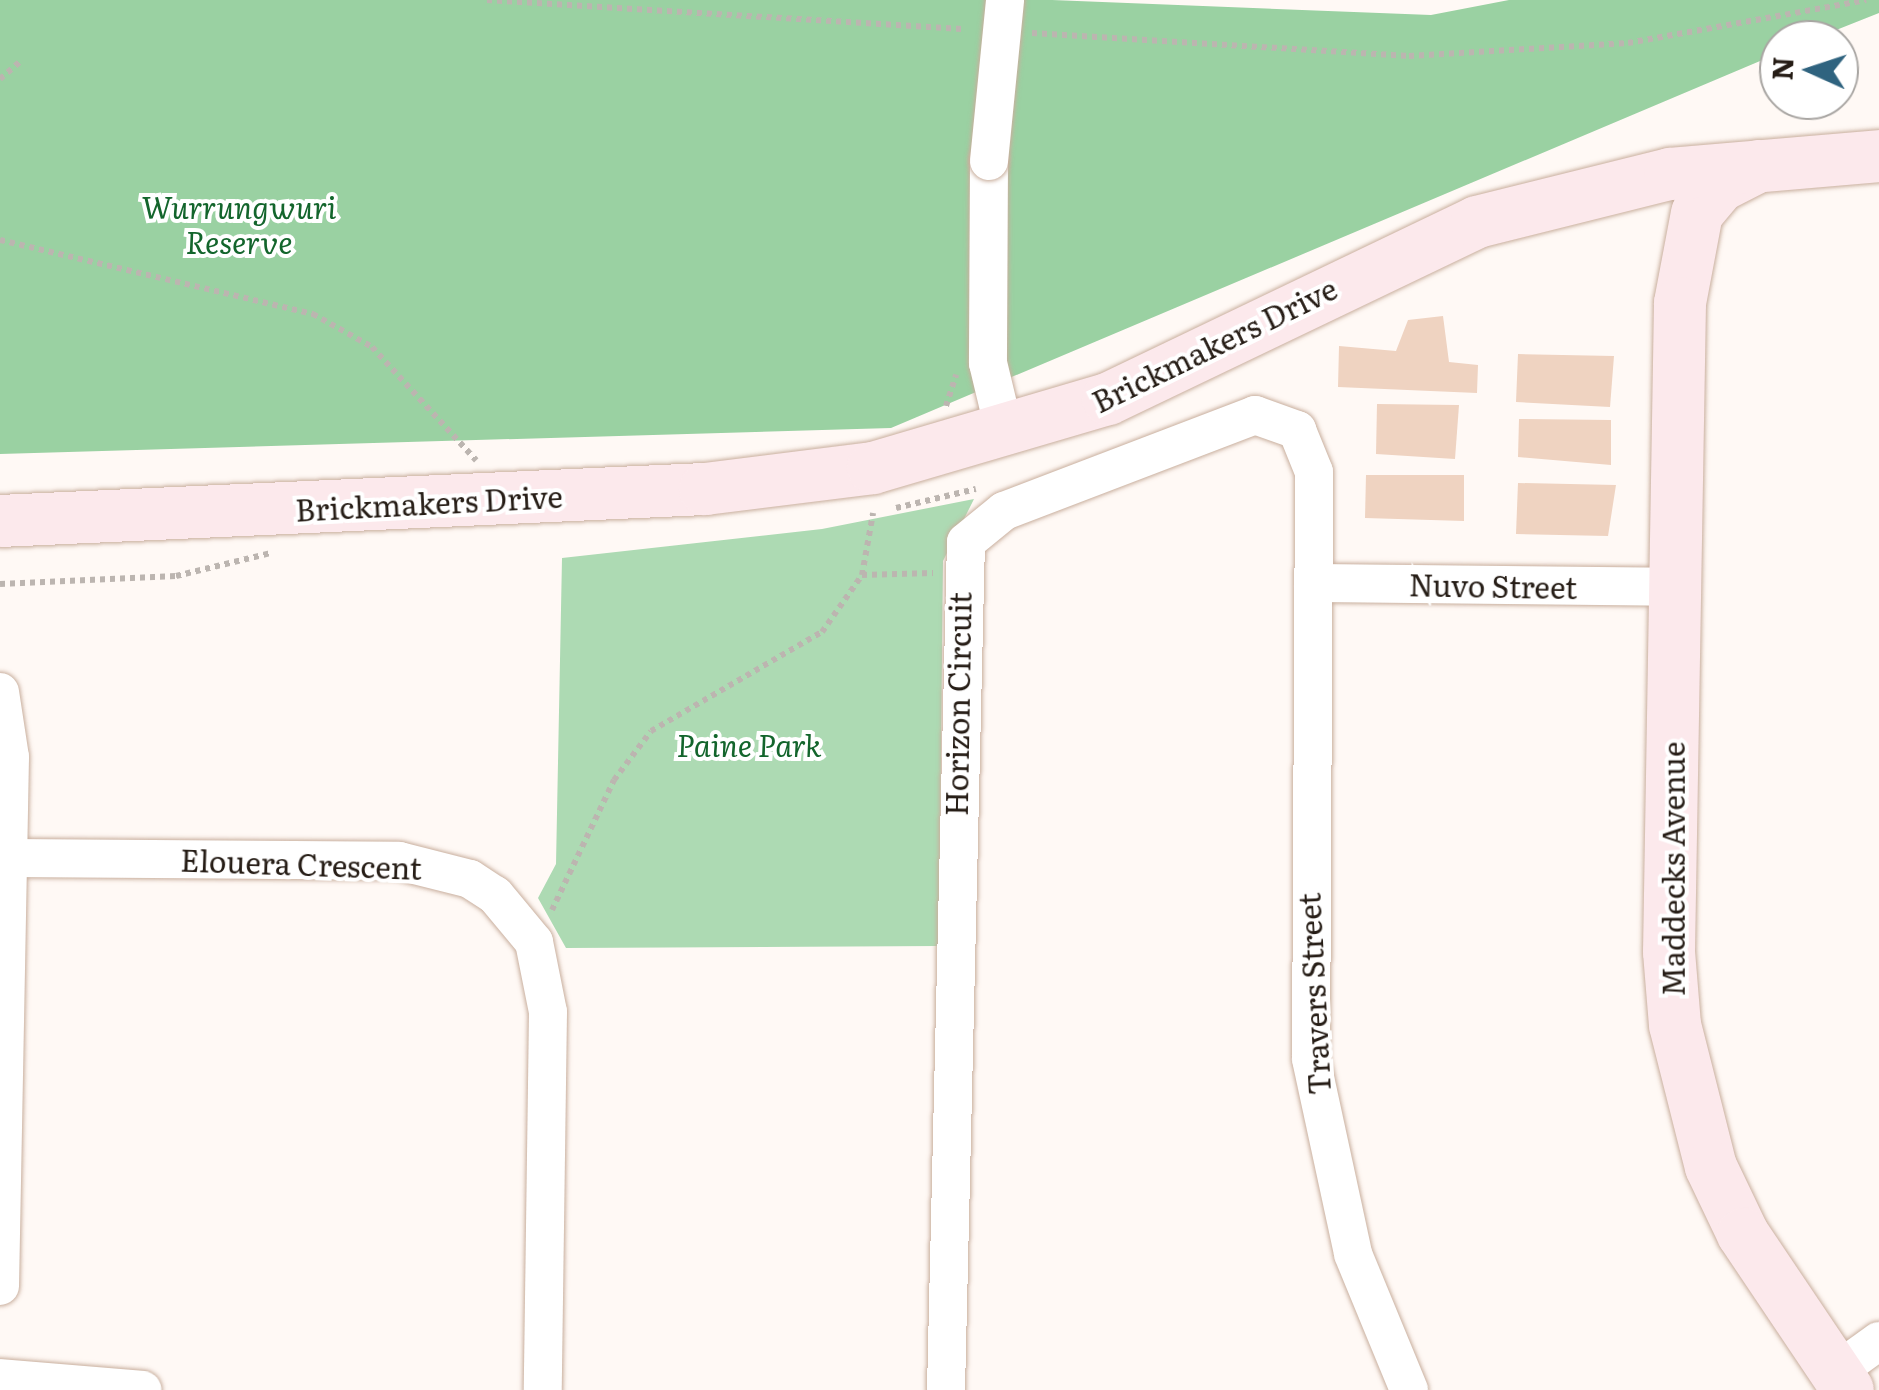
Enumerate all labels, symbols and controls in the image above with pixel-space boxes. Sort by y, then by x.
north arrow [1759,20,1859,120]
text: N [1759,56,1803,81]
park label: Wurrungwuri Reserve [142,188,336,258]
street label: Brickmakers Drive [1086,269,1342,419]
street label: Brickmakers Drive [294,477,564,527]
street label: Nuvo Street [1409,566,1577,604]
street label: Horizon Circuit [937,592,977,816]
park label: Paine Park [676,726,822,762]
street label: Maddecks Avenue [1654,741,1690,997]
street label: Elouera Crescent [180,841,422,885]
street label: Travers Street [1290,892,1336,1096]

